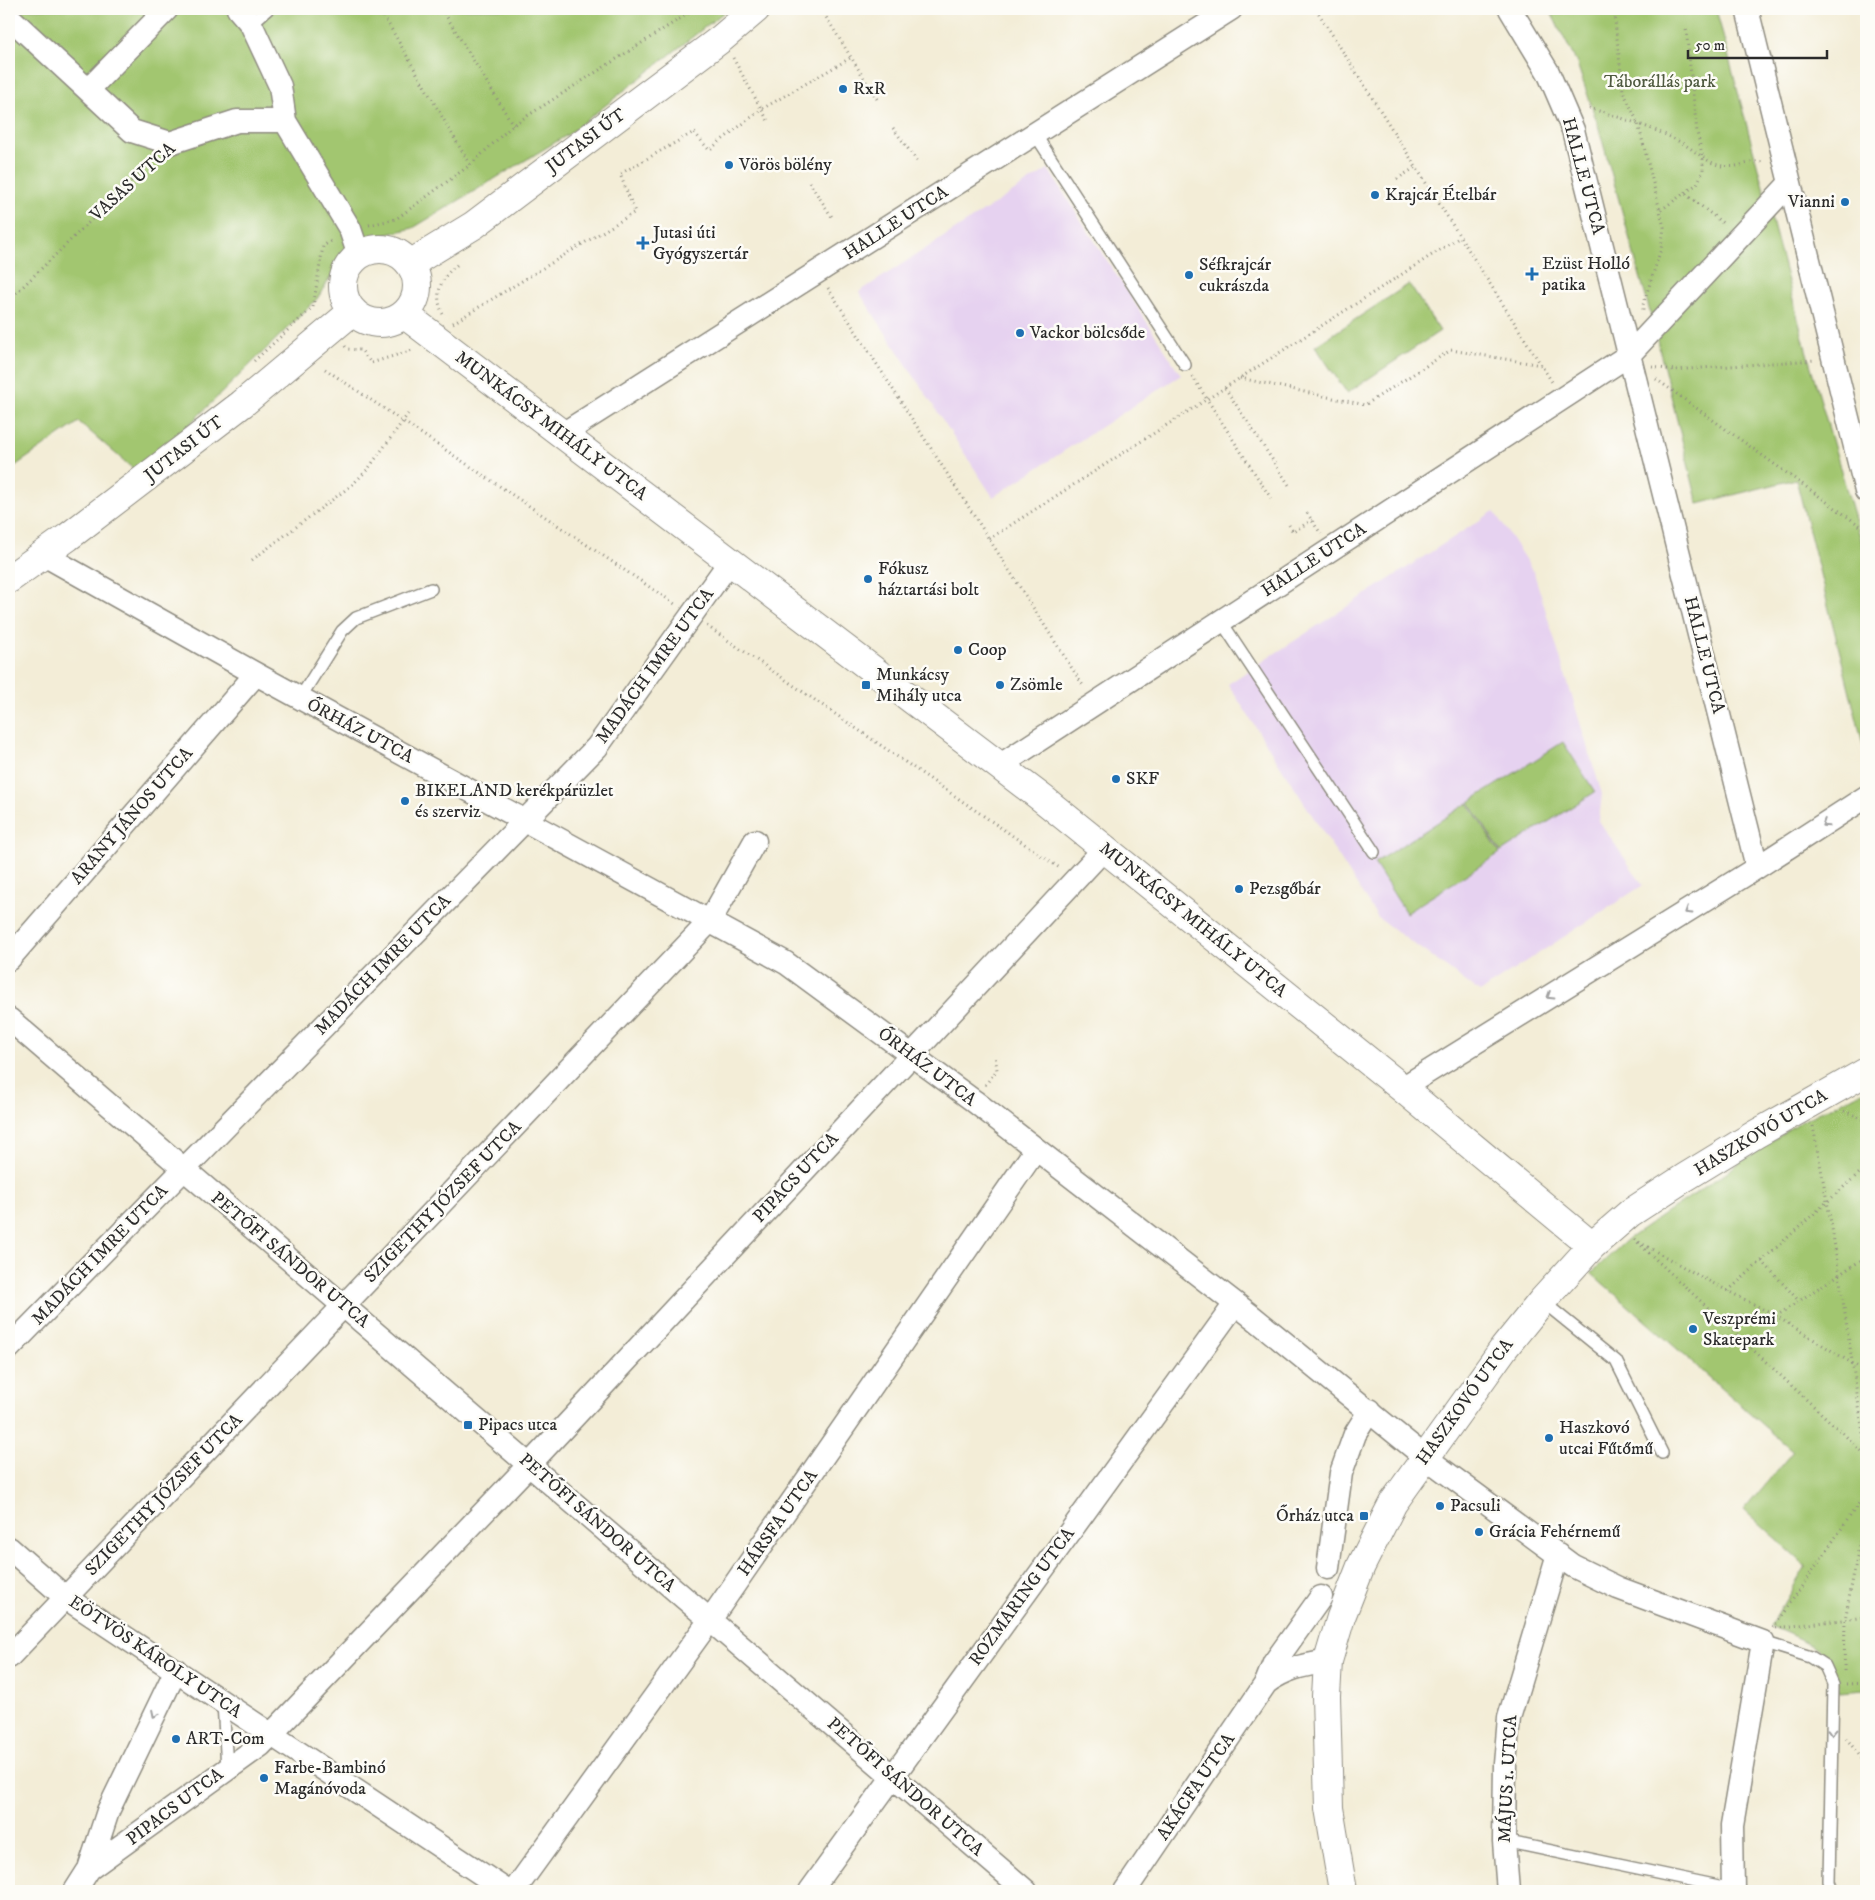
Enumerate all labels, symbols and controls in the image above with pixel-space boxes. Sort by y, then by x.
scale bar [1688,28,1826,60]
text: 50 m [1695,36,1725,55]
park label: Táborállás park [1604,71,1716,93]
place label: RxR [853,78,886,100]
marker: RxR [837,83,849,95]
street label: JUTASI ÚT [540,103,630,179]
street label: HALLE UTCA [1557,115,1609,237]
street label: VASAS UTCA [85,138,181,227]
place label: Vörös bölény [738,154,832,176]
marker: Vörös bölény [723,159,735,171]
street label: HALLE UTCA [840,181,953,265]
place label: Krajcár Ételbár [1385,184,1497,206]
marker: Krajcár Ételbár [1369,189,1381,201]
place label: Vianni [1787,191,1835,213]
marker: Vianni [1839,196,1851,208]
place label: Jutasi úti Gyógyszertár [651,222,749,265]
marker: Jutasi úti Gyógyszertár [637,237,649,249]
place label: Ezüst Holló patika [1541,253,1630,296]
place label: Séfkrajcár cukrászda [1199,254,1272,297]
marker: Ezüst Holló patika [1526,268,1538,280]
marker: Séfkrajcár cukrászda [1183,269,1195,281]
place label: Vackor bölcsőde [1029,322,1145,344]
marker: Vackor bölcsőde [1014,327,1026,339]
street label: MUNKÁCSY MIHÁLY UTCA [451,346,652,506]
street label: JUTASI ÚT [138,410,228,488]
street label: HALLE UTCA [1258,518,1371,602]
place label: Fókusz háztartási bolt [878,558,979,601]
marker: Fókusz háztartási bolt [862,573,874,585]
street label: MADÁCH IMRE UTCA [590,583,719,748]
street label: HALLE UTCA [1679,594,1729,716]
place label: Coop [968,639,1007,661]
marker: Coop [952,644,964,656]
place label: Munkácsy Mihály utca [876,664,962,707]
place label: Zsömle [1010,674,1063,696]
marker: Munkácsy Mihály utca [860,679,872,691]
marker: Zsömle [994,679,1006,691]
street label: ŐRHÁZ UTCA [303,693,418,769]
street label: ARANY JÁNOS UTCA [66,742,198,889]
place label: SKF [1126,768,1159,790]
marker: SKF [1110,773,1122,785]
place label: BIKELAND kerékpárüzlet és szerviz [415,780,614,823]
marker: BIKELAND kerékpárüzlet és szerviz [399,795,411,807]
one-way arrow [1822,817,1831,827]
street label: MUNKÁCSY MIHÁLY UTCA [1095,837,1292,1003]
place label: Pezsgőbár [1249,878,1321,900]
marker: Pezsgőbár [1233,883,1245,895]
street label: MADÁCH IMRE UTCA [309,889,456,1040]
one-way arrow [1685,904,1694,914]
one-way arrow [1546,990,1555,1000]
street label: ŐRHÁZ UTCA [873,1022,982,1111]
street label: HASZKOVÓ UTCA [1691,1084,1832,1181]
street label: SZIGETHY JÓZSEF UTCA [360,1116,527,1288]
street label: PIPACS UTCA [749,1128,844,1228]
street label: MADÁCH IMRE UTCA [26,1179,173,1330]
street label: PETŐFI SÁNDOR UTCA [206,1186,375,1333]
place label: Veszprémi Skatepark [1702,1308,1776,1351]
marker: Veszprémi Skatepark [1687,1323,1699,1335]
street label: HASZKOVÓ UTCA [1412,1334,1519,1470]
street label: SZIGETHY JÓZSEF UTCA [81,1409,248,1581]
place label: Pipacs utca [478,1414,558,1436]
place label: Haszkovó utcai Fűtőmű [1559,1417,1654,1460]
marker: Pipacs utca [462,1419,474,1431]
marker: Haszkovó utcai Fűtőmű [1543,1432,1555,1444]
street label: PETŐFI SÁNDOR UTCA [514,1448,681,1597]
street label: HÁRSFA UTCA [732,1465,823,1580]
place label: Pacsuli [1450,1495,1501,1517]
marker: Pacsuli [1434,1500,1446,1512]
place label: Őrház utca [1276,1504,1354,1527]
marker: Őrház utca [1358,1510,1370,1522]
place label: Grácia Fehérnemű [1489,1521,1621,1543]
street label: ROZMARING UTCA [964,1523,1080,1670]
marker: Grácia Fehérnemű [1473,1526,1485,1538]
street label: EÖTVÖS KÁROLY UTCA [64,1590,247,1723]
one-way arrow [150,1709,161,1718]
street label: PETŐFI SÁNDOR UTCA [822,1712,989,1861]
street label: MÁJUS 1. UTCA [1493,1714,1522,1843]
place label: ART-Com [186,1728,265,1750]
street label: AKÁCFA UTCA [1151,1728,1240,1845]
one-way arrow [1827,1729,1837,1737]
marker: ART-Com [170,1733,182,1745]
place label: Farbe-Bambinó Magánóvoda [274,1757,386,1800]
street label: PIPACS UTCA [122,1763,228,1851]
marker: Farbe-Bambinó Magánóvoda [258,1772,270,1784]

